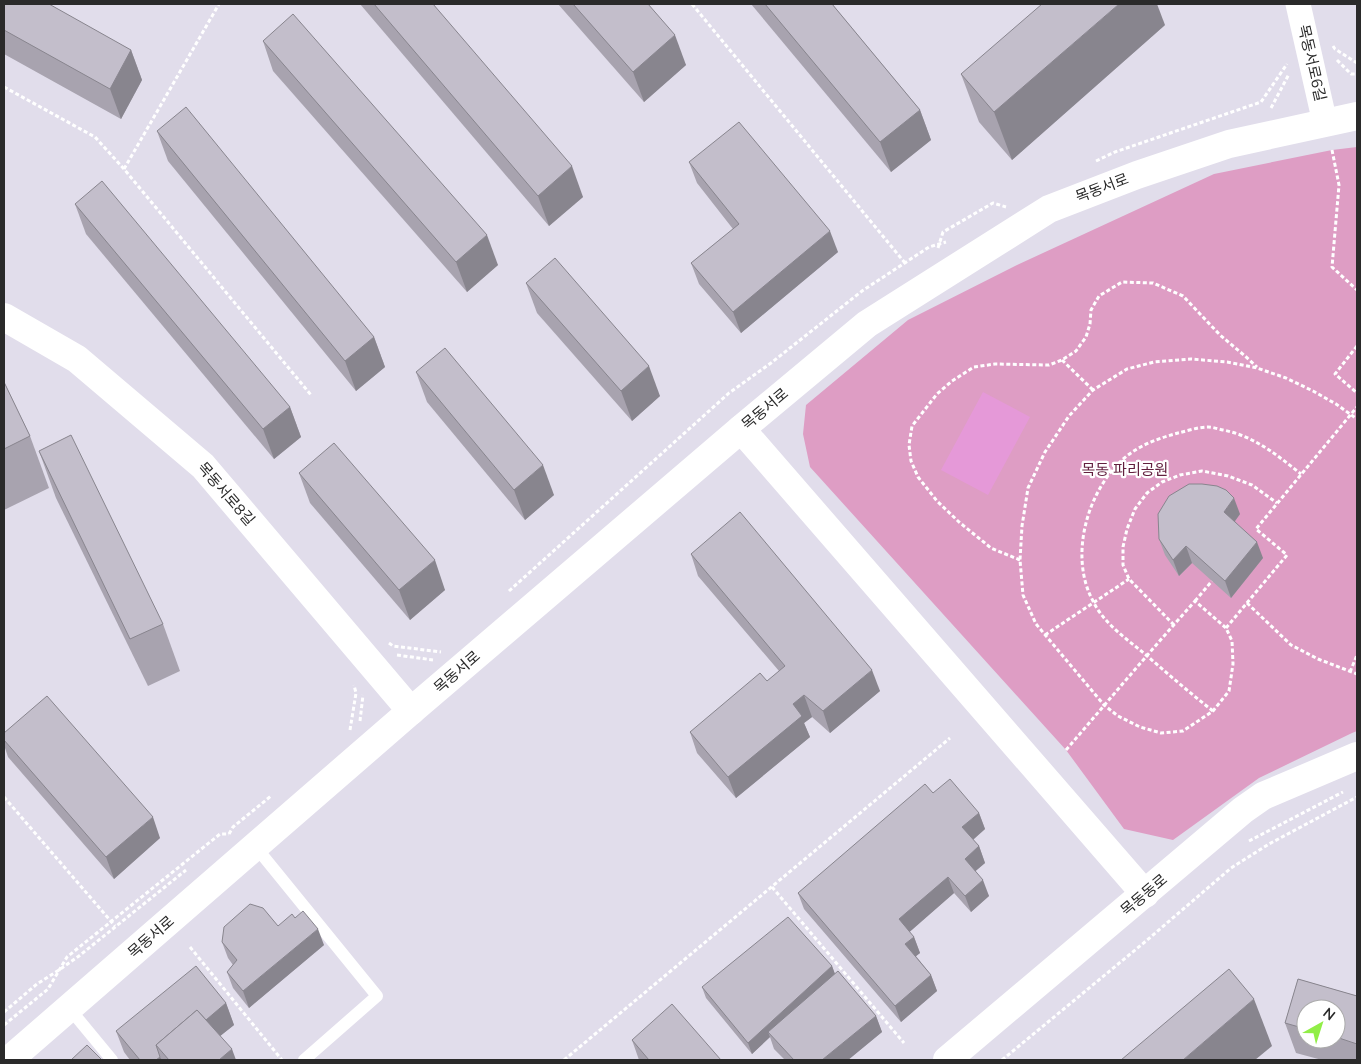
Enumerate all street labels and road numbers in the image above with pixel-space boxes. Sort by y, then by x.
street label: 목동서로6길 [1294,23,1331,103]
street label: 목동서로 [1073,169,1131,206]
street label: 목동서로 [737,384,792,434]
street label: 목동서로8길 [194,458,259,529]
street label: 목동서로 [430,646,484,697]
street label: 목동동로 [1116,870,1171,920]
street label: 목동서로 [124,911,178,962]

